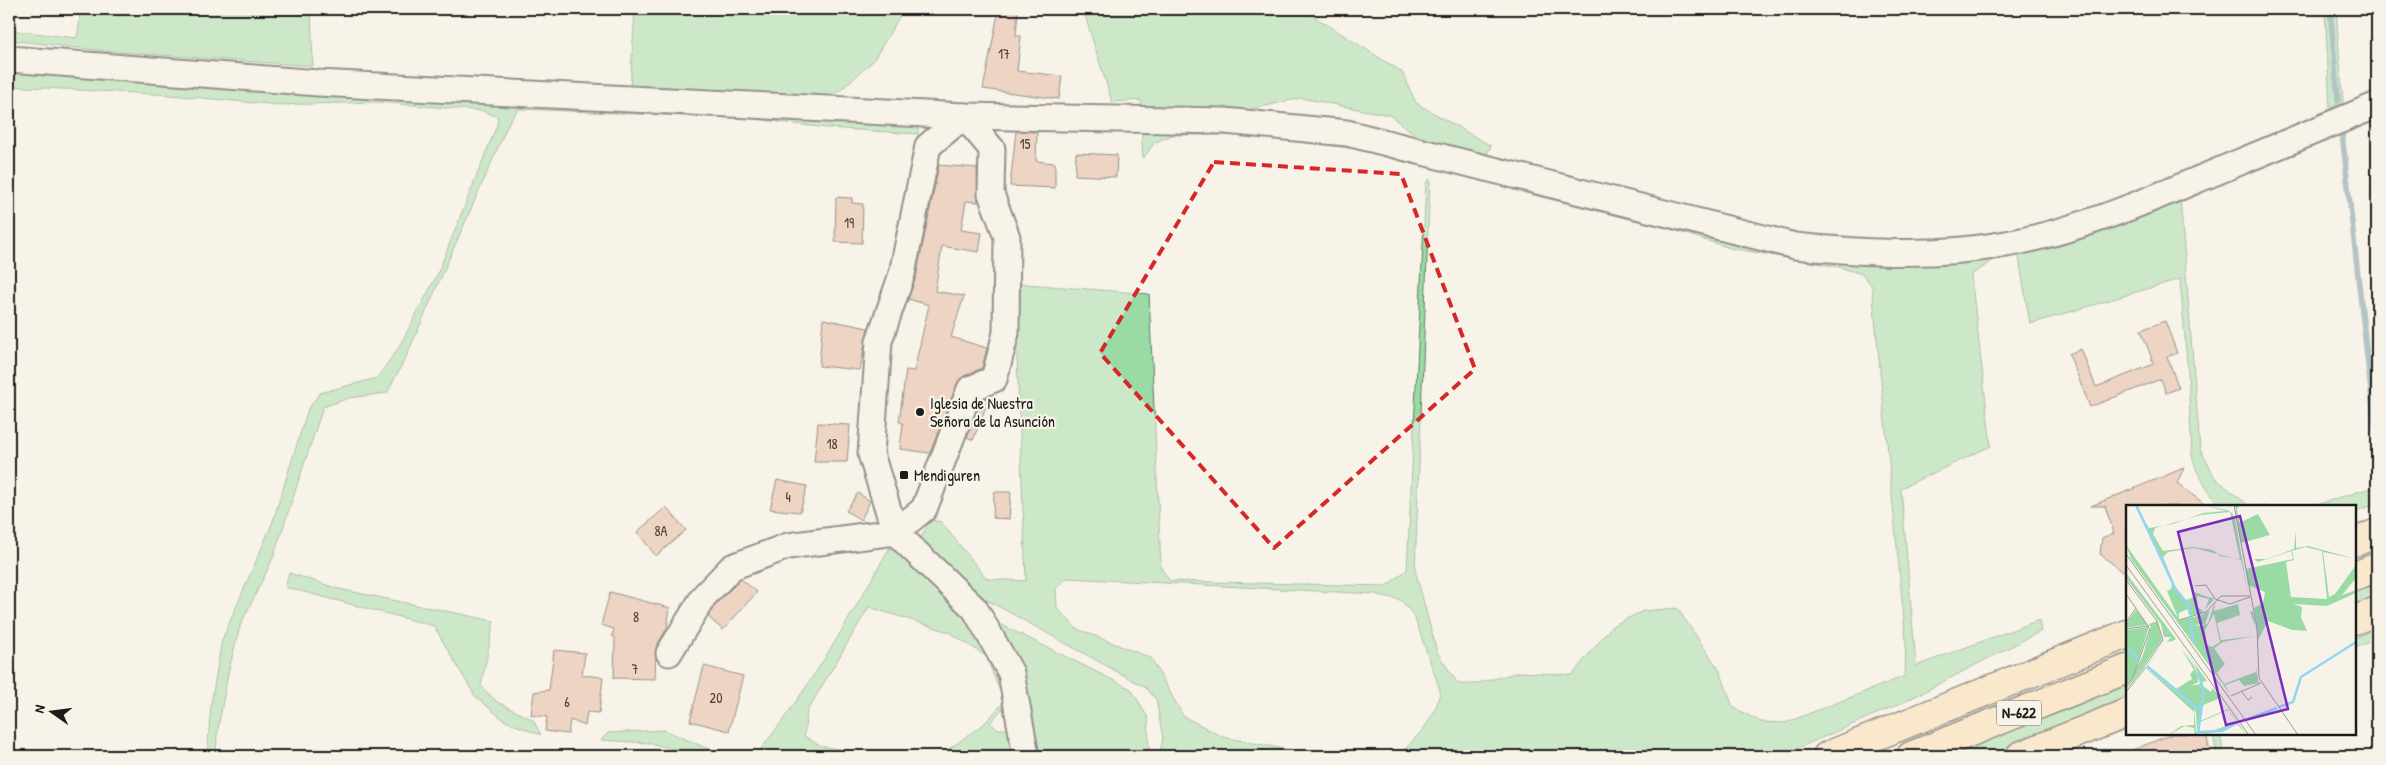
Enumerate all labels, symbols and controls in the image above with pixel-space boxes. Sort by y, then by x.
house number: 17 [998,44,1010,63]
house number: 15 [1019,134,1031,153]
house number: 19 [844,213,854,232]
place label: Iglesia de Nuestra Señora de la Asunción [930,392,1055,432]
marker: Iglesia de Nuestra Señora de la Asunción [914,406,926,418]
house number: 18 [826,434,838,453]
place label: Mendiguren [914,464,980,486]
marker: Mendiguren [898,469,910,481]
house number: 4 [785,487,791,506]
inset map [2126,505,2356,735]
house number: 8A [655,521,668,540]
house number: 8 [633,607,639,626]
house number: 7 [632,659,639,678]
north arrow [28,688,78,738]
house number: 20 [710,688,722,707]
house number: 6 [564,692,570,711]
road number: N-622 [1996,700,2042,726]
text: N [29,702,49,715]

